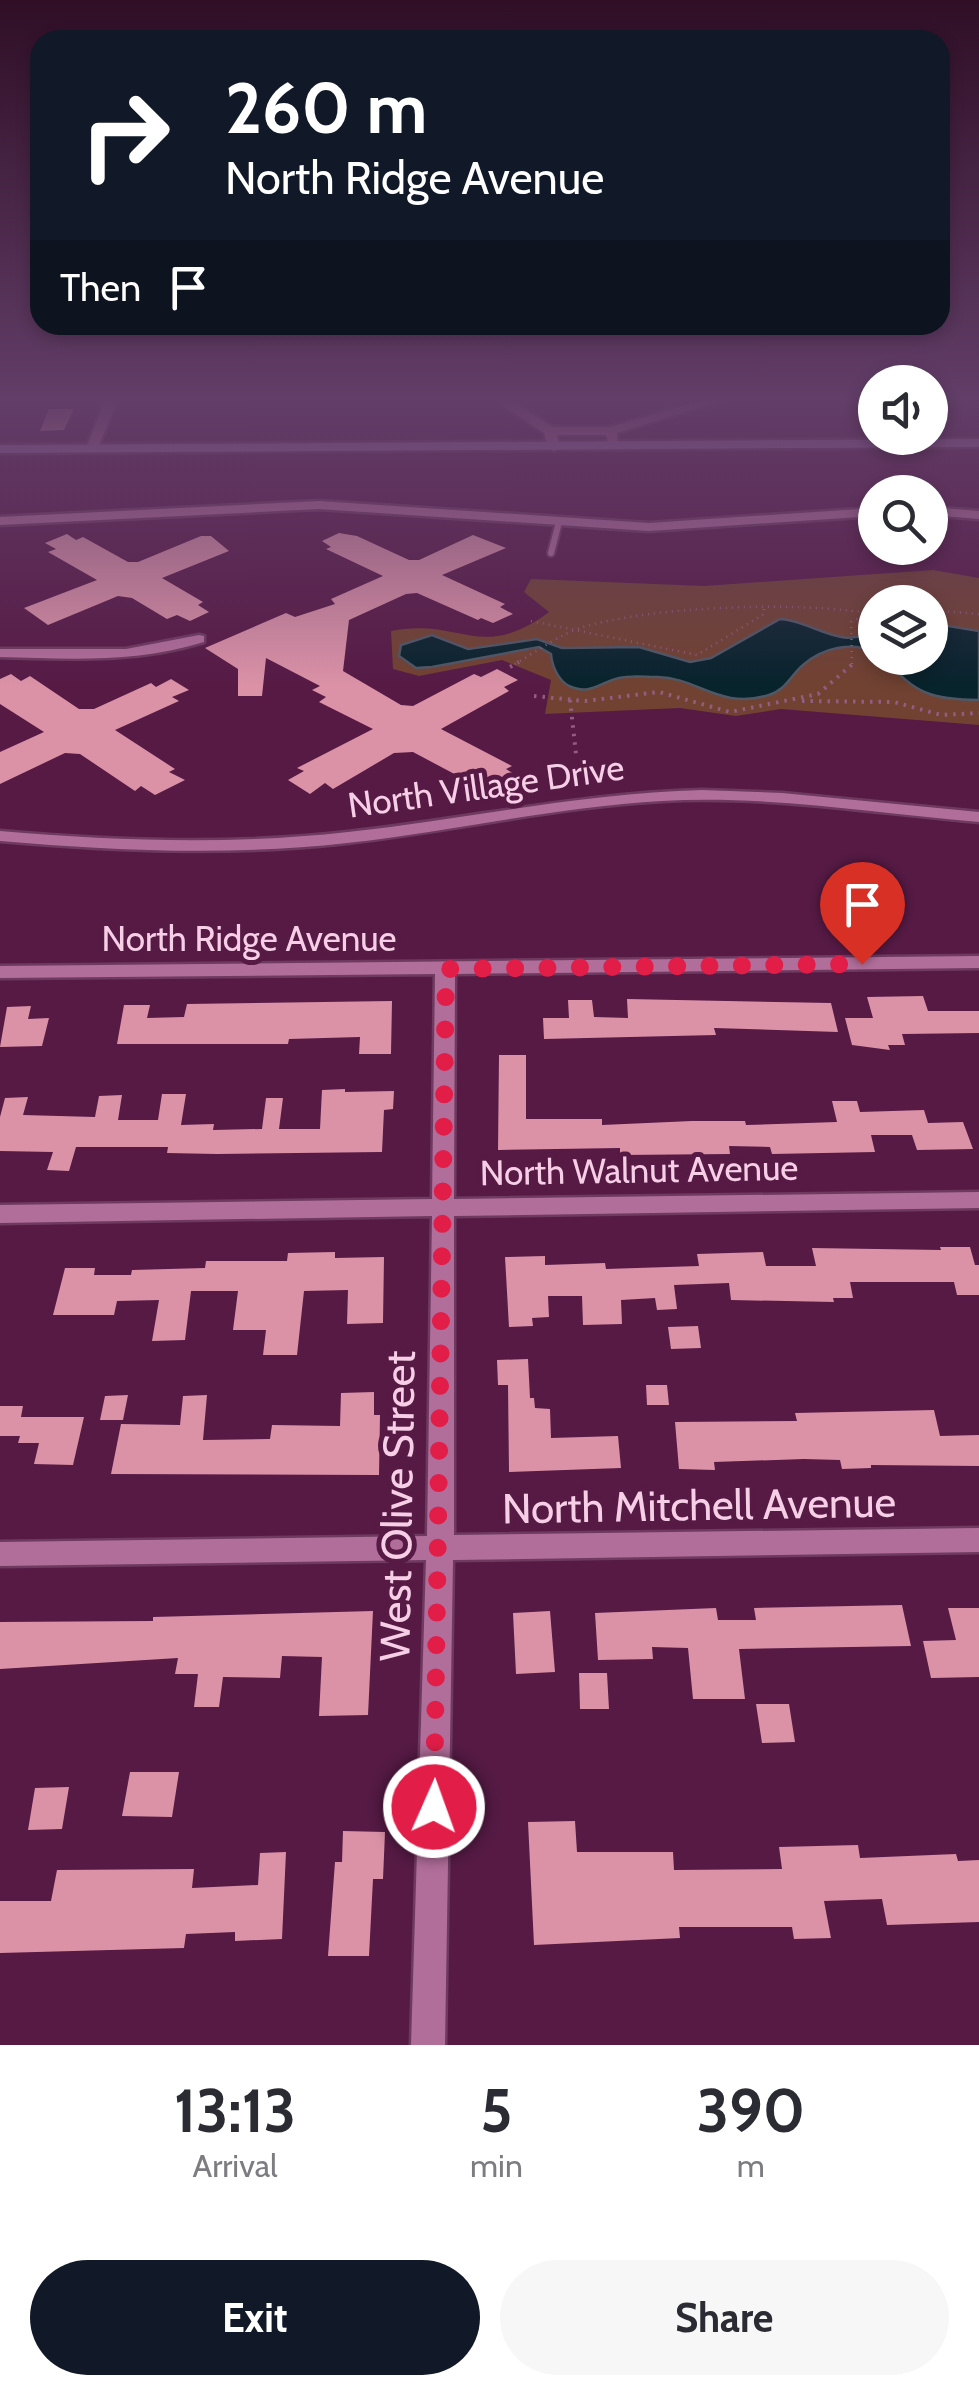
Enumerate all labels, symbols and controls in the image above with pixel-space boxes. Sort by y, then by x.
text: 260 m [225,65,427,151]
icon: right [60,70,190,200]
text: North Ridge Avenue [225,151,604,205]
icon: arrive [161,260,216,315]
text: Then [60,264,141,311]
map controls [858,365,948,675]
button: sound [858,365,948,455]
button: search [858,475,948,565]
button: layers [858,585,948,675]
street label: North Village Drive [345,745,627,827]
pin [820,862,905,965]
icon: arrive [835,877,890,932]
street label: North Ridge Avenue [101,917,397,960]
street label: North Walnut Avenue [479,1146,799,1194]
street label: West Olive Street [368,1350,426,1662]
street label: North Mitchell Avenue [502,1476,896,1534]
position arrow [382,1755,486,1859]
text: 13:13 [174,2074,296,2147]
text: 5 [480,2074,513,2147]
text: 390 [697,2074,805,2147]
text: Arrival [192,2146,278,2185]
text: min [470,2146,523,2185]
text: m [737,2146,765,2185]
button: Exit [30,2260,480,2375]
button: Share [500,2260,949,2375]

